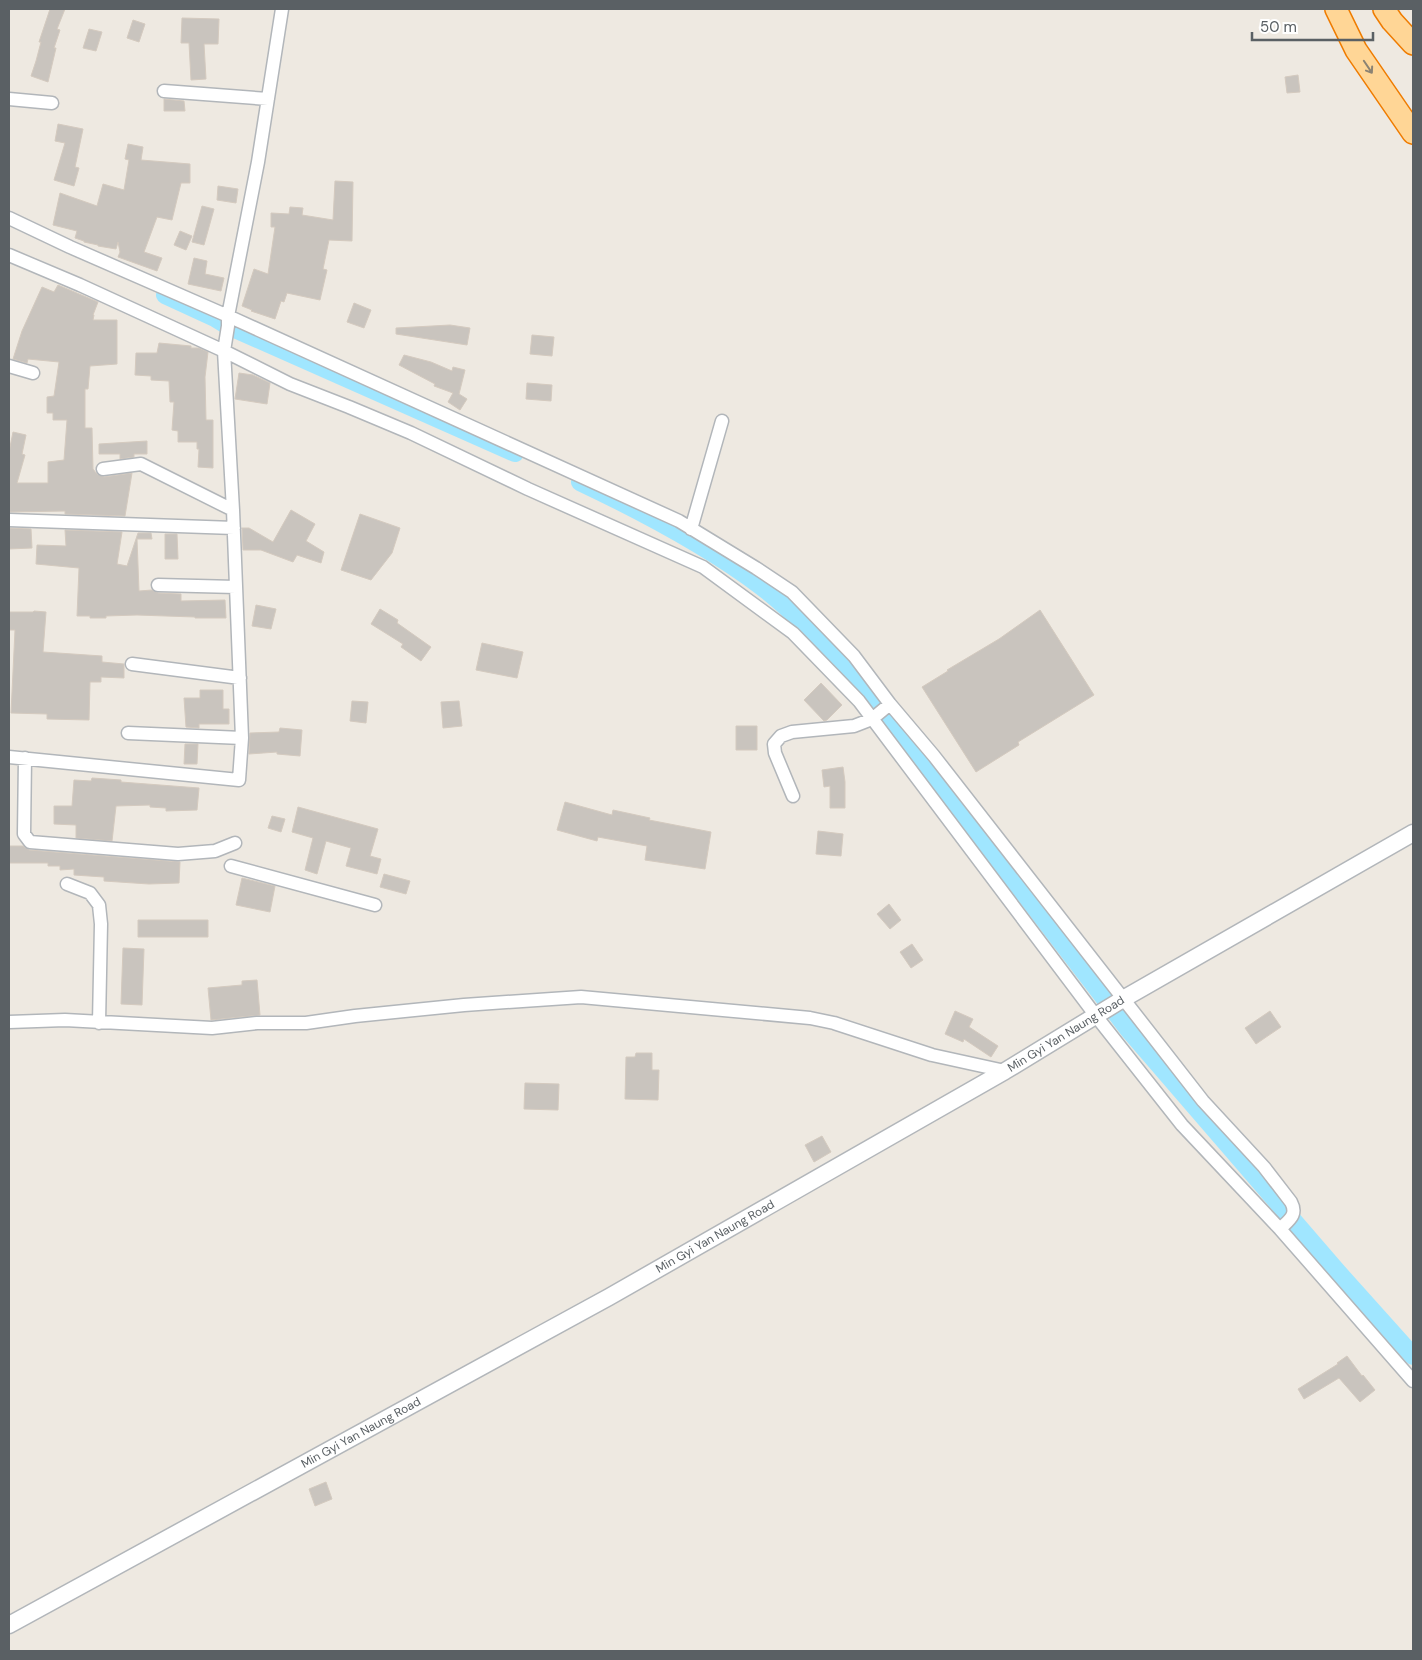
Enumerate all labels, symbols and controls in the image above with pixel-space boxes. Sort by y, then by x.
scale bar [1252,10,1373,42]
text: 50 m [1260,17,1297,37]
one-way arrow [1363,60,1373,74]
street label: Min Gyi Yan Naung Road [1004,992,1127,1076]
street label: Min Gyi Yan Naung Road [653,1196,777,1277]
street label: Min Gyi Yan Naung Road [298,1393,424,1472]

